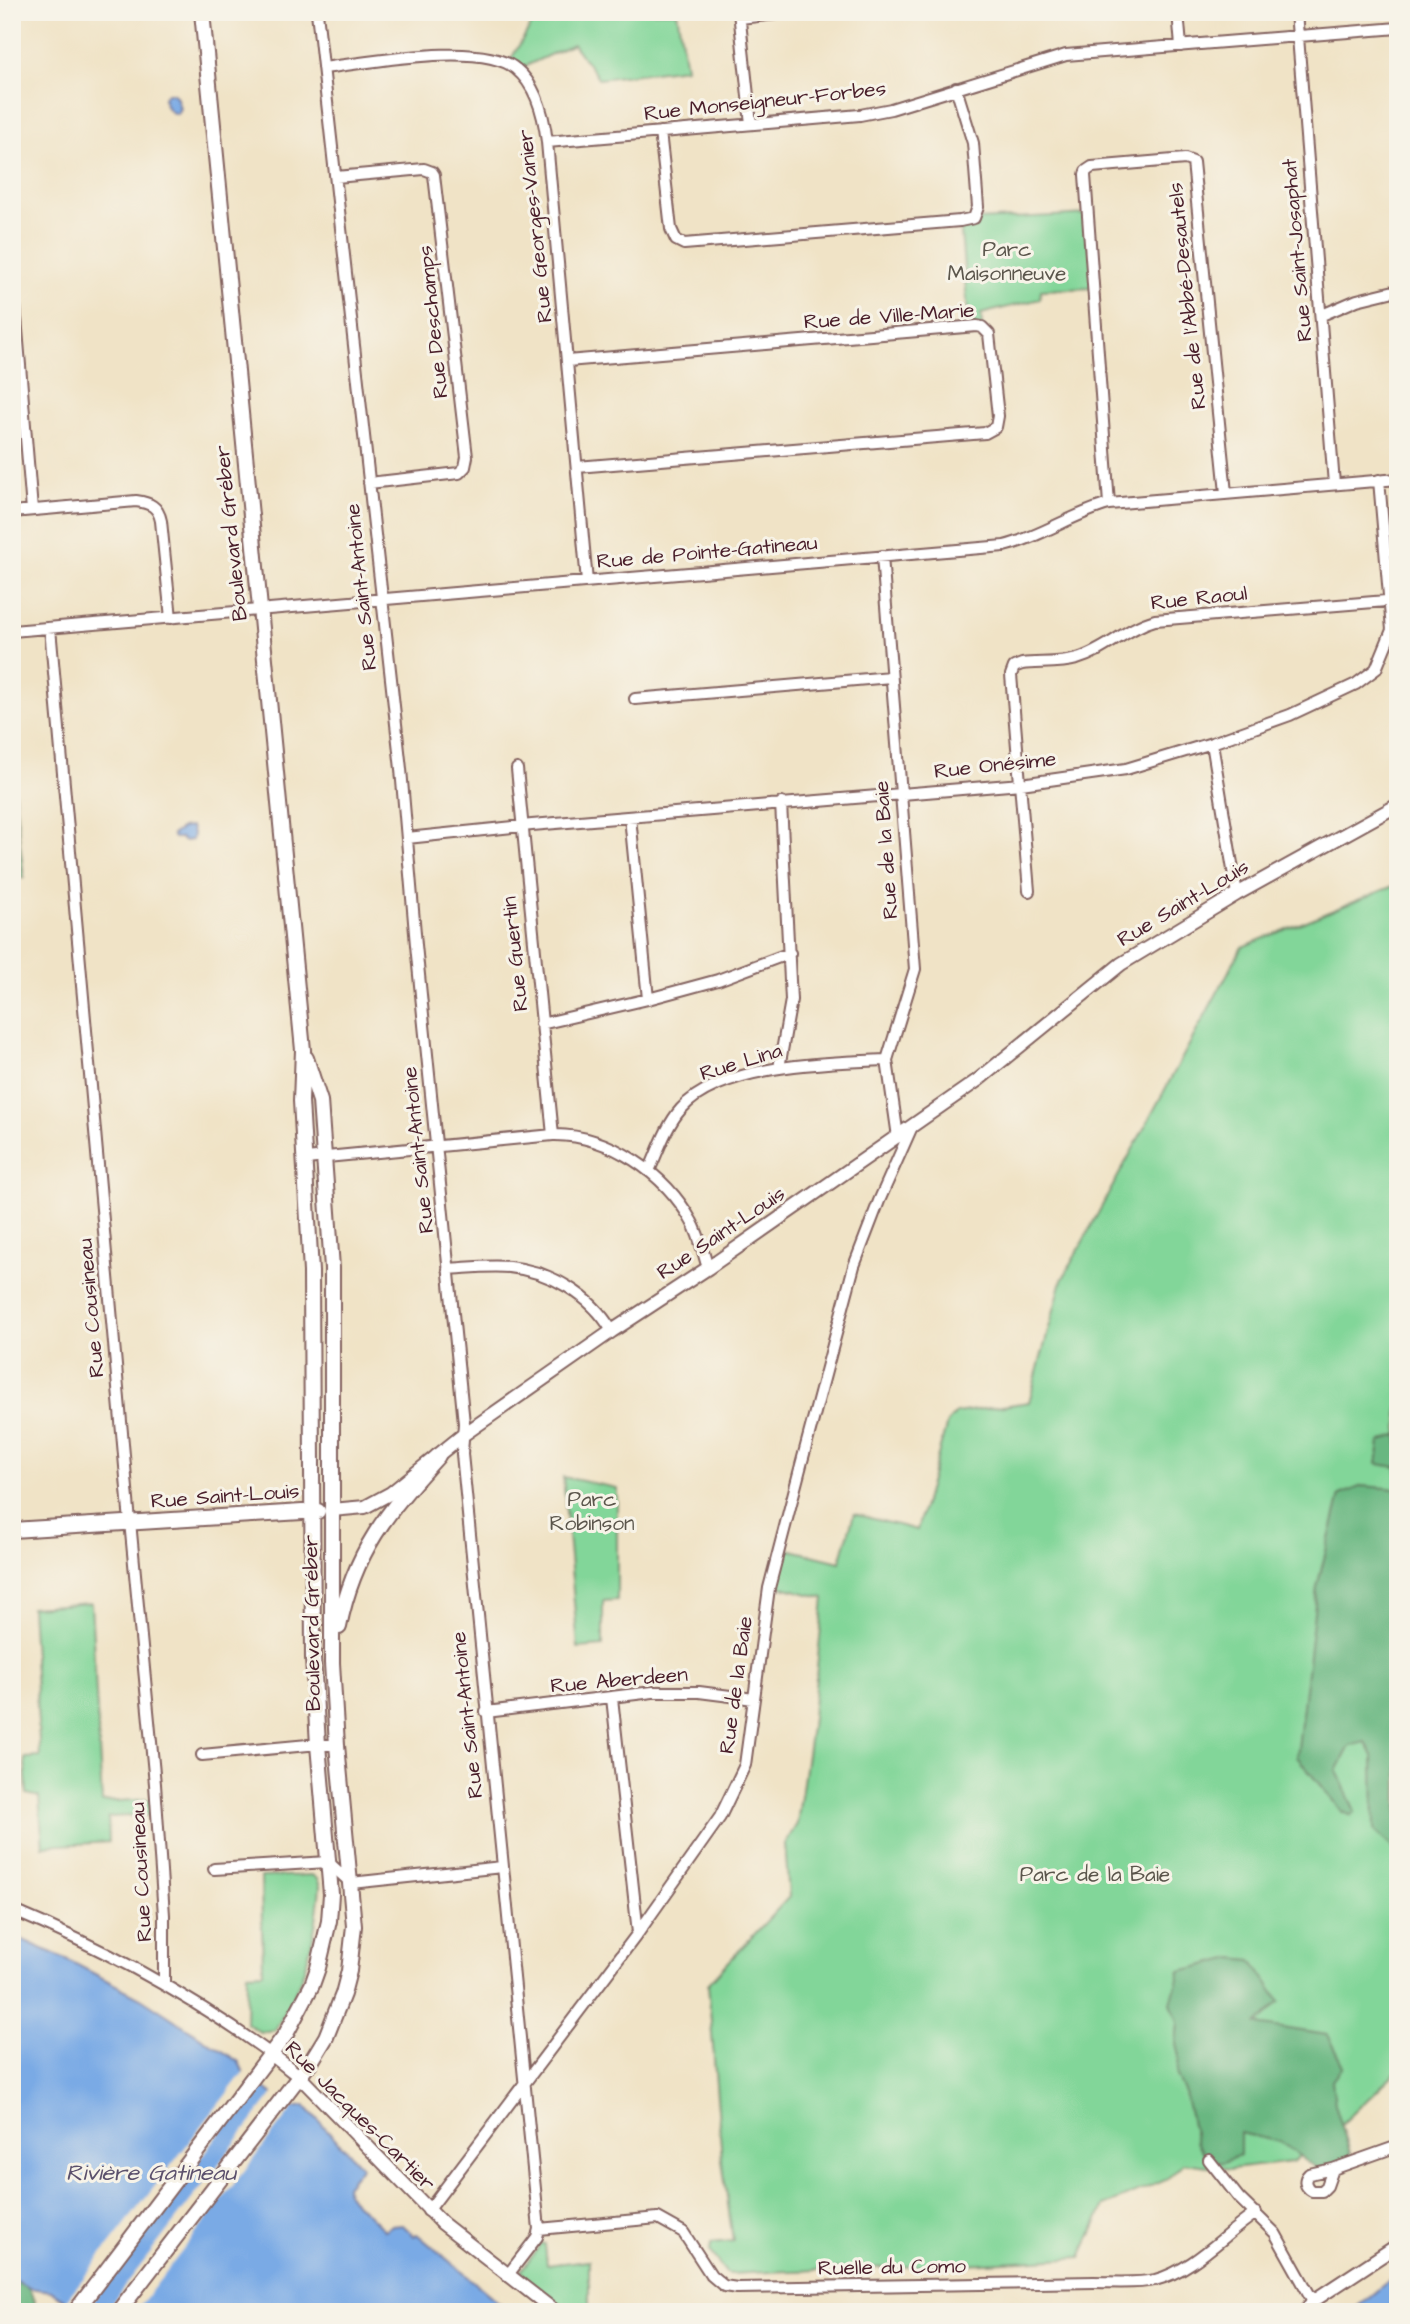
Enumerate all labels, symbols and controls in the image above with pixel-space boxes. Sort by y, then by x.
street label: Rue Monseigneur-Forbes [643,74,888,130]
street label: Rue Georges-Vanier [510,127,562,324]
street label: Rue Saint-Josaphat [1275,157,1320,343]
street label: Rue de l'Abbé-Desautels [1161,181,1213,411]
park label: Parc Maisonneuve [948,235,1066,288]
street label: Rue Deschamps [411,244,456,400]
street label: Rue de Ville-Marie [803,296,975,336]
street label: Boulevard Gréber [207,443,255,622]
street label: Rue Saint-Antoine [338,502,384,672]
street label: Rue de Pointe-Gatineau [596,528,819,576]
street label: Rue Raoul [1149,579,1249,617]
street label: Rue Onésime [932,744,1058,786]
street label: Rue de la Baie [867,780,905,920]
street label: Rue Saint-Louis [1112,852,1254,954]
street label: Rue Guertin [495,895,535,1013]
street label: Rue Lina [696,1036,786,1088]
street label: Rue Saint-Antoine [395,1065,441,1235]
street label: Rue Saint-Louis [651,1179,791,1287]
street label: Rue Cousineau [70,1237,112,1379]
street label: Rue Saint-Louis [150,1476,300,1516]
park label: Parc Robinson [549,1485,635,1538]
street label: Boulevard Gréber [296,1534,328,1712]
street label: Rue de la Baie [712,1614,760,1756]
street label: Rue Saint-Antoine [444,1630,490,1800]
street label: Rue Aberdeen [549,1660,689,1700]
street label: Rue Cousineau [123,1801,159,1943]
park label: Parc de la Baie [1020,1860,1170,1889]
street label: Rue Jacques-Cartier [278,2034,442,2198]
water label: Rivière Gatineau [66,2157,237,2189]
street label: Ruelle du Como [818,2251,966,2283]

